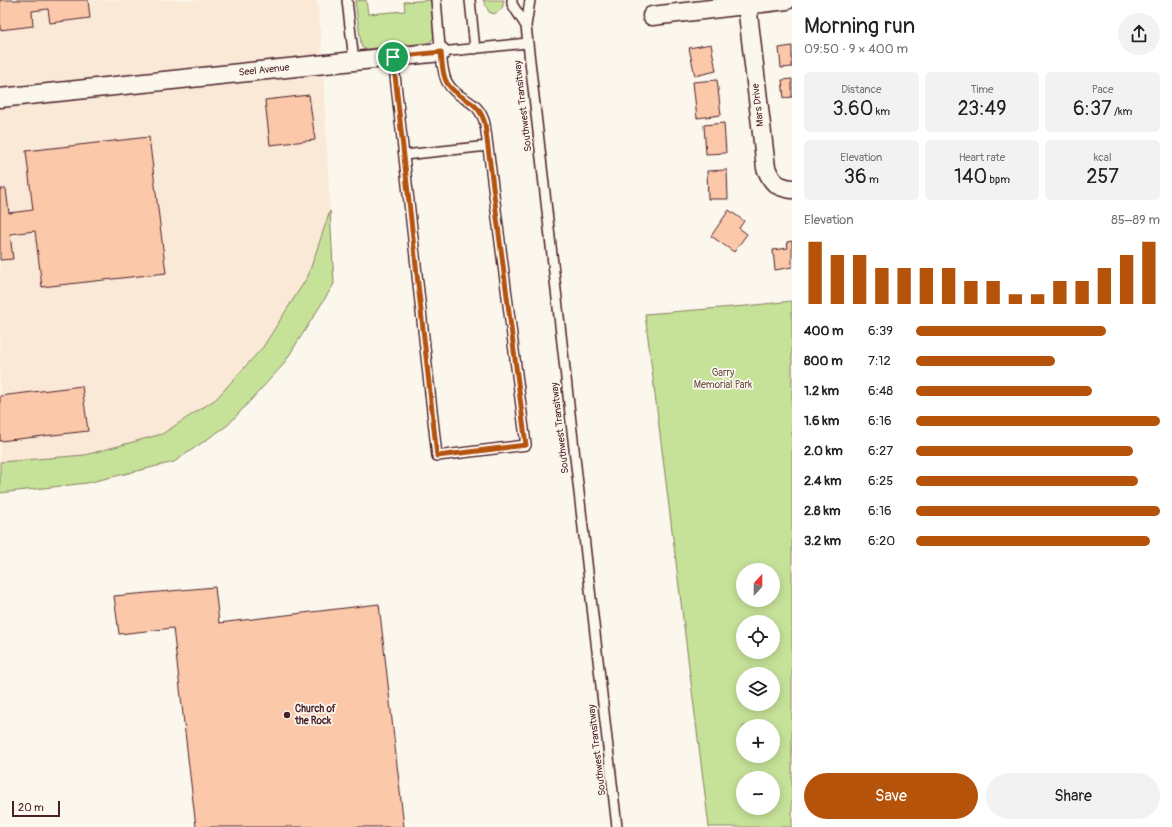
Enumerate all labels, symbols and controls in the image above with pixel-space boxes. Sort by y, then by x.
text: Morning run [804,12,915,40]
button: share [1118,13,1160,55]
pin [376,40,410,74]
text: 09:50 · 9 × 400 m [804,41,908,57]
icon: arrive [382,46,404,68]
street label: Southwest Transitway [511,59,535,152]
street label: Seel Avenue [238,61,290,79]
street label: Mars Drive [749,83,767,127]
text: Distance [841,83,881,96]
text: Time [970,83,993,96]
text: Pace [1092,83,1114,96]
text: 3.60 [833,96,873,121]
text: 23:49 [958,96,1006,121]
text: 6:37 [1073,96,1112,121]
text: km [873,105,890,118]
text: /km [1112,105,1132,118]
text: Elevation [840,151,882,164]
text: Heart rate [959,151,1005,164]
text: kcal [1094,151,1112,164]
text: 36 [844,164,867,189]
text: 140 [954,164,987,189]
text: 257 [1086,164,1119,189]
text: m [867,173,879,186]
text: bpm [987,173,1010,186]
text: Elevation [804,212,854,228]
text: 85–89 m [1111,212,1160,228]
text: 400 m [804,323,844,339]
text: 6:39 [868,323,893,339]
text: 800 m [804,353,843,369]
text: 7:12 [868,353,891,369]
park label: Garry Memorial Park [694,367,753,391]
street label: Southwest Transitway [548,381,572,474]
text: 1.2 km [804,383,839,399]
text: 6:48 [868,383,893,399]
text: 1.6 km [804,413,839,429]
text: 6:16 [868,413,892,429]
text: 2.0 km [804,443,843,459]
text: 6:27 [868,443,893,459]
text: 2.4 km [804,473,841,489]
text: 6:25 [868,473,893,489]
text: 2.8 km [804,503,840,519]
text: 6:16 [868,503,892,519]
text: 3.2 km [804,533,841,549]
text: 6:20 [868,533,895,549]
north arrow [736,563,780,607]
map controls [736,563,780,815]
button: locate [736,615,780,659]
button: layers [736,667,780,711]
place label: Church of the Rock [294,703,337,727]
street label: Southwest Transitway [585,703,609,796]
marker: Church of the Rock [282,710,292,720]
button: + [736,719,780,763]
button: − [736,771,780,815]
button: Save [804,773,978,819]
button: Share [986,773,1160,819]
scale bar [12,799,60,818]
text: 20 m [18,801,44,814]

